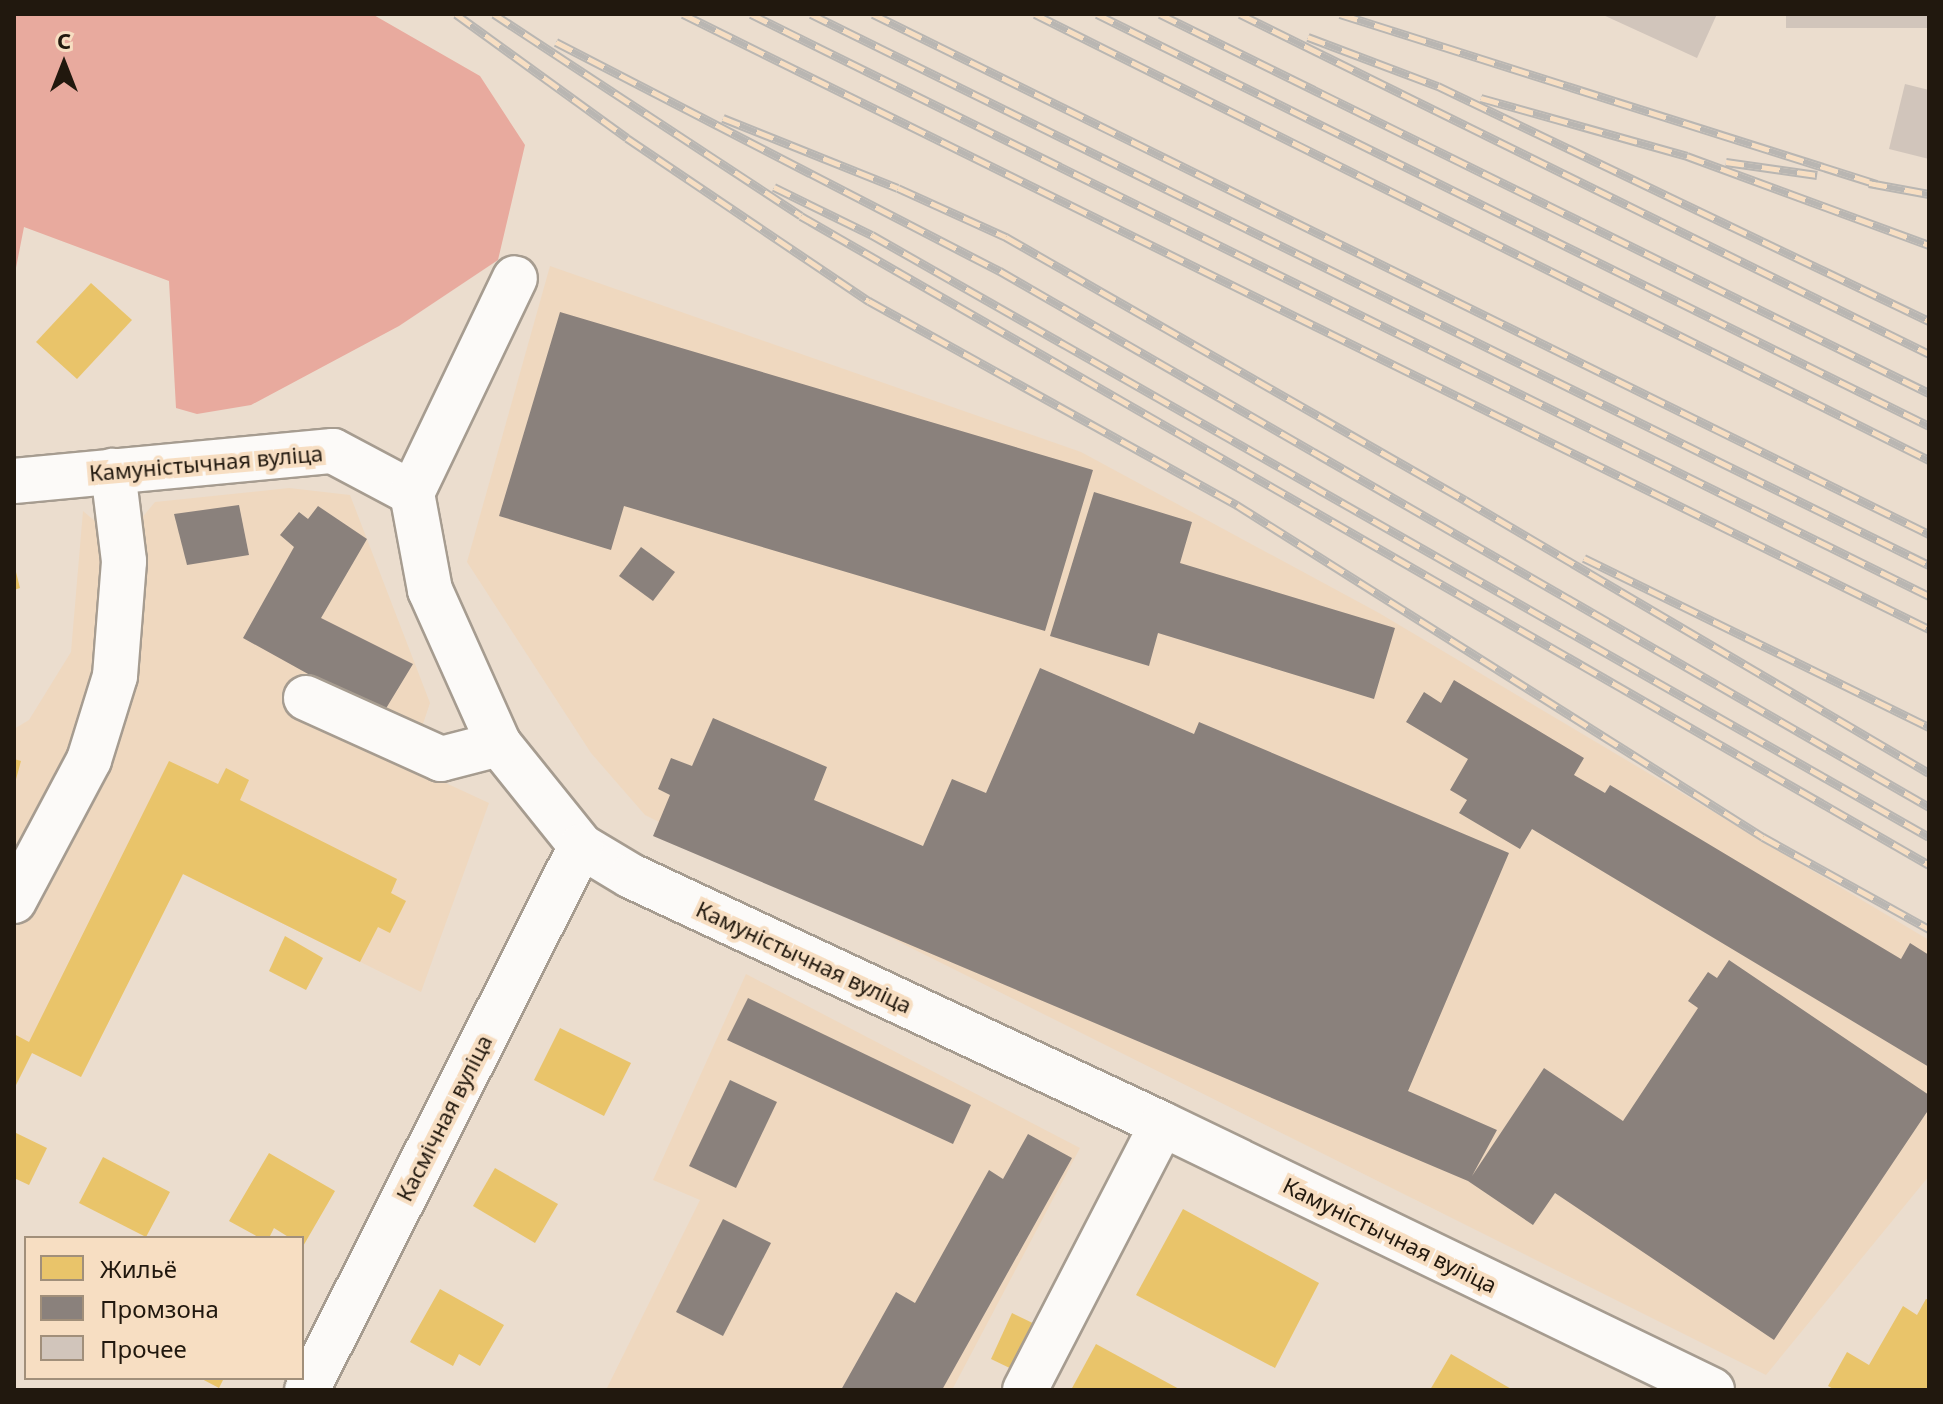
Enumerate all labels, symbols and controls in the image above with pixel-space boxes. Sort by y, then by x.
north arrow [24,24,104,104]
text: С [57,25,71,55]
street label: Камуністычная вуліца [88,440,324,486]
street label: Камуністычная вуліца [692,895,916,1019]
street label: Касмічная вуліца [391,1031,497,1205]
street label: Камуністычная вуліца [1279,1172,1501,1298]
legend [24,1236,304,1380]
text: Жильё [100,1252,177,1285]
text: Промзона [100,1292,219,1325]
text: Прочее [100,1332,187,1365]

